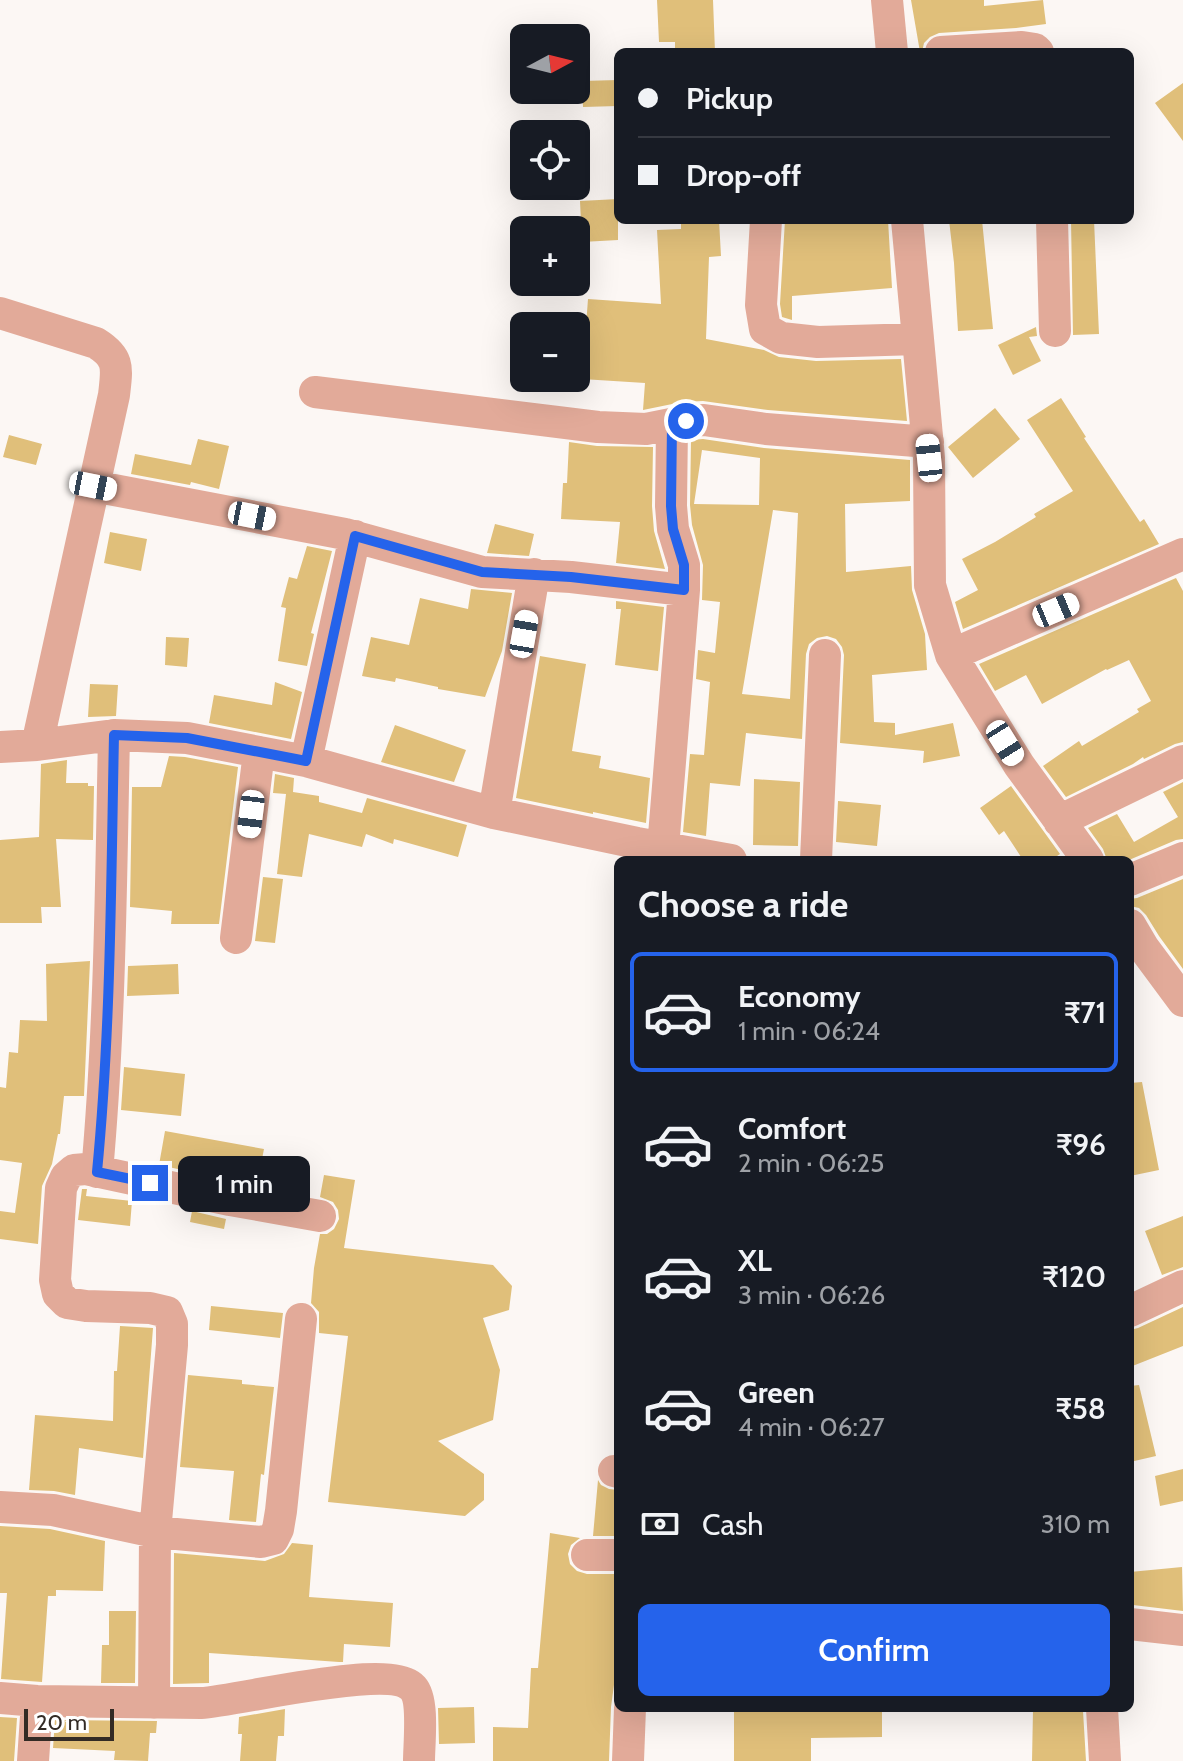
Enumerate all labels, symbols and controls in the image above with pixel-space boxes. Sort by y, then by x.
north arrow [510,24,590,104]
map controls [510,24,590,392]
text: Pickup [686,80,773,117]
button: locate [510,120,590,200]
text: Drop-off [686,157,801,194]
button: + [510,216,590,296]
button: − [510,312,590,392]
route start [668,403,704,439]
car [915,433,943,483]
car [67,470,119,502]
car [226,500,278,532]
car [1029,590,1083,630]
car [508,608,540,660]
car [982,716,1028,770]
car [236,789,266,839]
text: Choose a ride [638,882,848,926]
icon: car [642,976,714,1048]
text: Economy [738,978,861,1015]
text: ₹71 [1064,994,1106,1031]
text: 1 min · 06:24 [738,1015,880,1047]
icon: car [642,1108,714,1180]
text: Comfort [738,1110,846,1147]
text: ₹96 [1056,1126,1106,1163]
text: 2 min · 06:25 [738,1147,884,1179]
callout: 1 min [178,1155,310,1211]
route end [132,1165,168,1201]
text: 1 min [215,1168,273,1200]
icon: car [642,1240,714,1312]
text: XL [738,1242,772,1279]
text: ₹120 [1042,1258,1106,1295]
text: 3 min · 06:26 [738,1279,885,1311]
icon: car [642,1372,714,1444]
text: Green [738,1374,815,1411]
text: ₹58 [1056,1390,1106,1427]
text: 4 min · 06:27 [738,1411,885,1443]
icon: cash [638,1502,682,1546]
text: Cash [702,1506,764,1543]
text: 310 m [1041,1508,1110,1540]
button: Confirm [638,1604,1110,1696]
scale bar [24,1705,114,1741]
text: 20 m [36,1709,87,1736]

